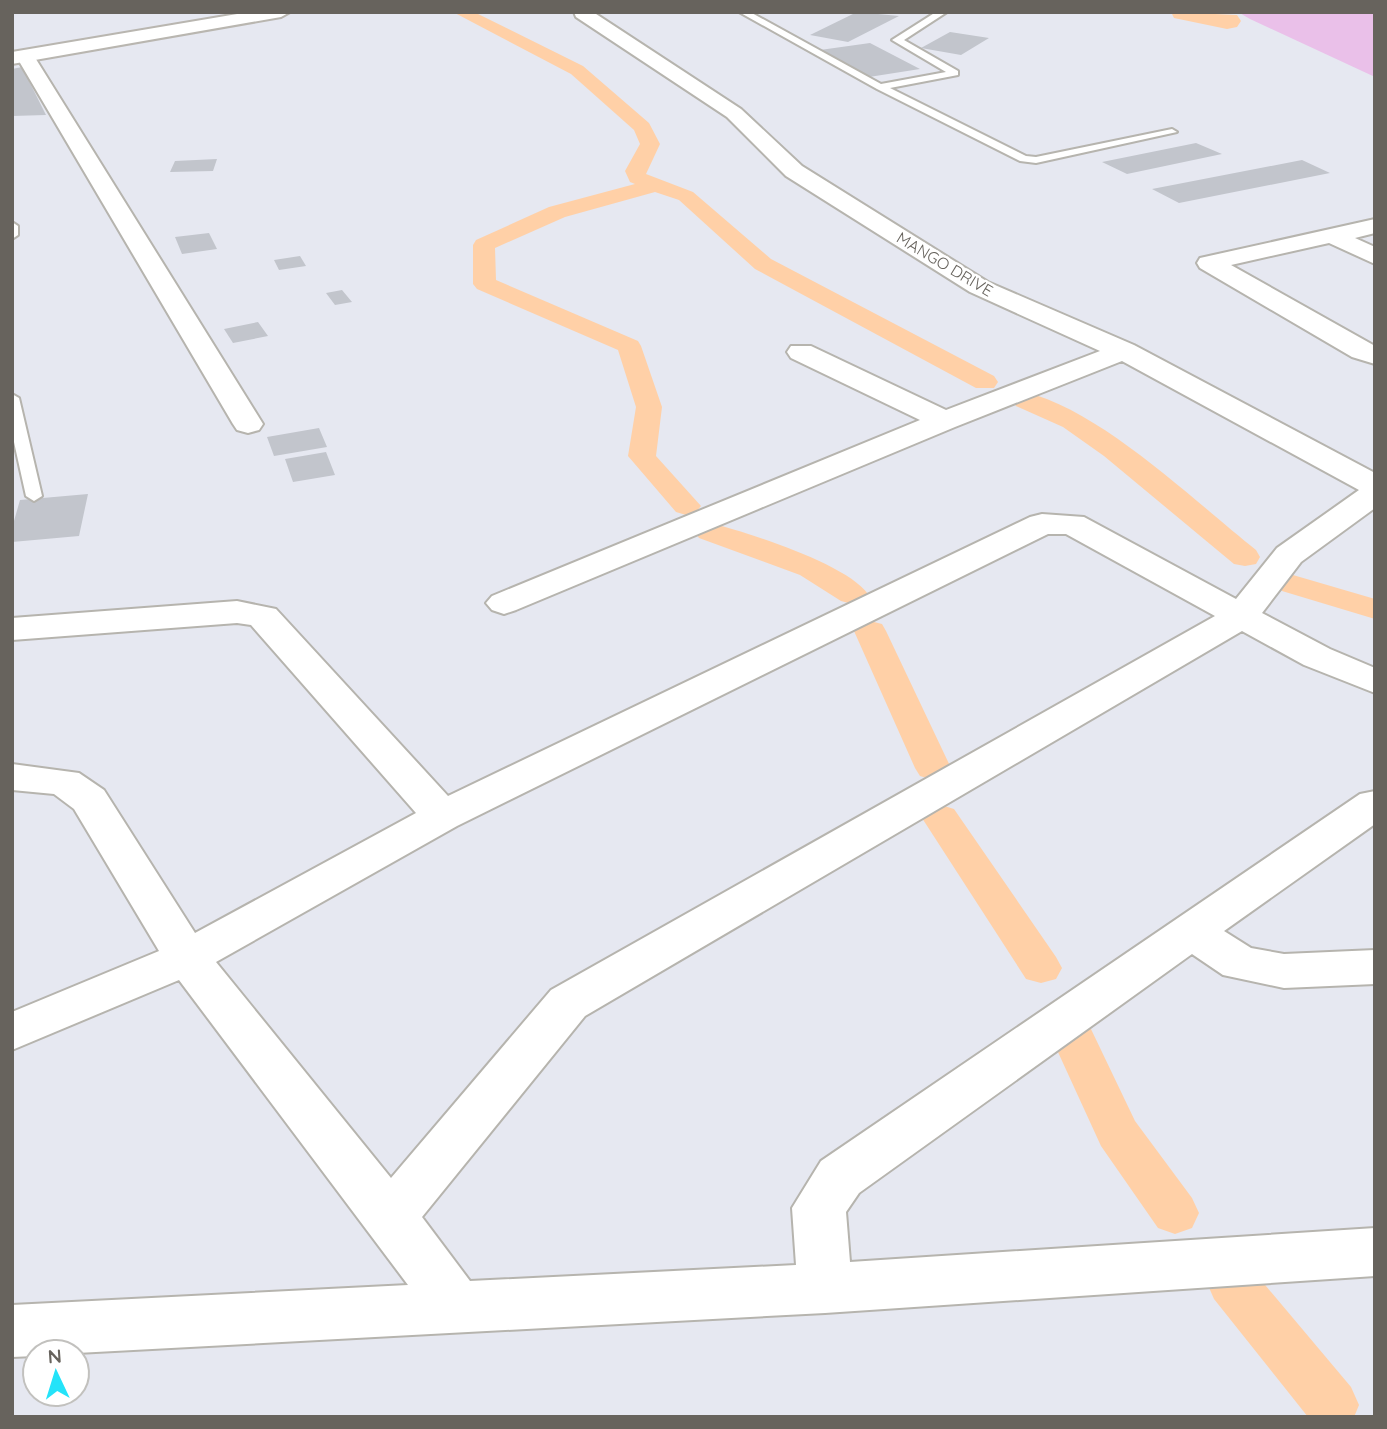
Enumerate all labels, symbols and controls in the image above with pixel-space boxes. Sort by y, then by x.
street label: MANGO DRIVE [893,227,997,301]
north arrow [21,1338,91,1408]
text: N [47,1344,63,1368]

